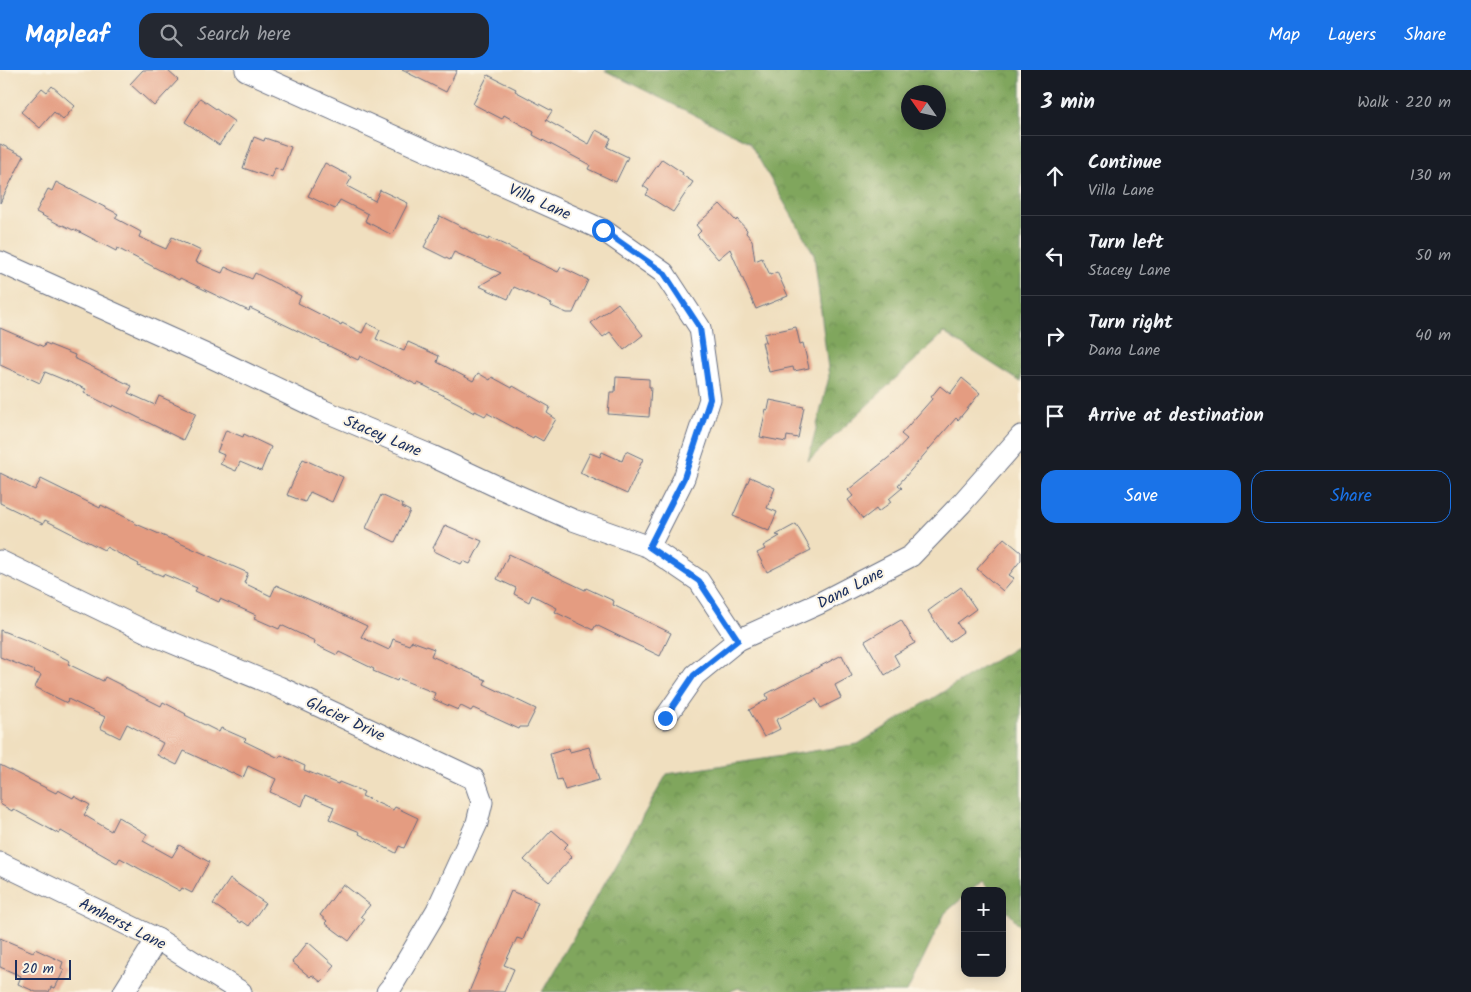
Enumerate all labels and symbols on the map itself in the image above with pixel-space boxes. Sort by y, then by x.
north arrow [901,85,946,130]
street label: Villa Lane [504,178,575,227]
route start [592,219,615,242]
street label: Stacey Lane [340,409,425,464]
street label: Dana Lane [813,561,889,616]
street label: Glacier Drive [302,690,389,749]
route end [654,707,677,730]
street label: Amherst Lane [74,892,170,957]
scale bar [15,957,71,980]

